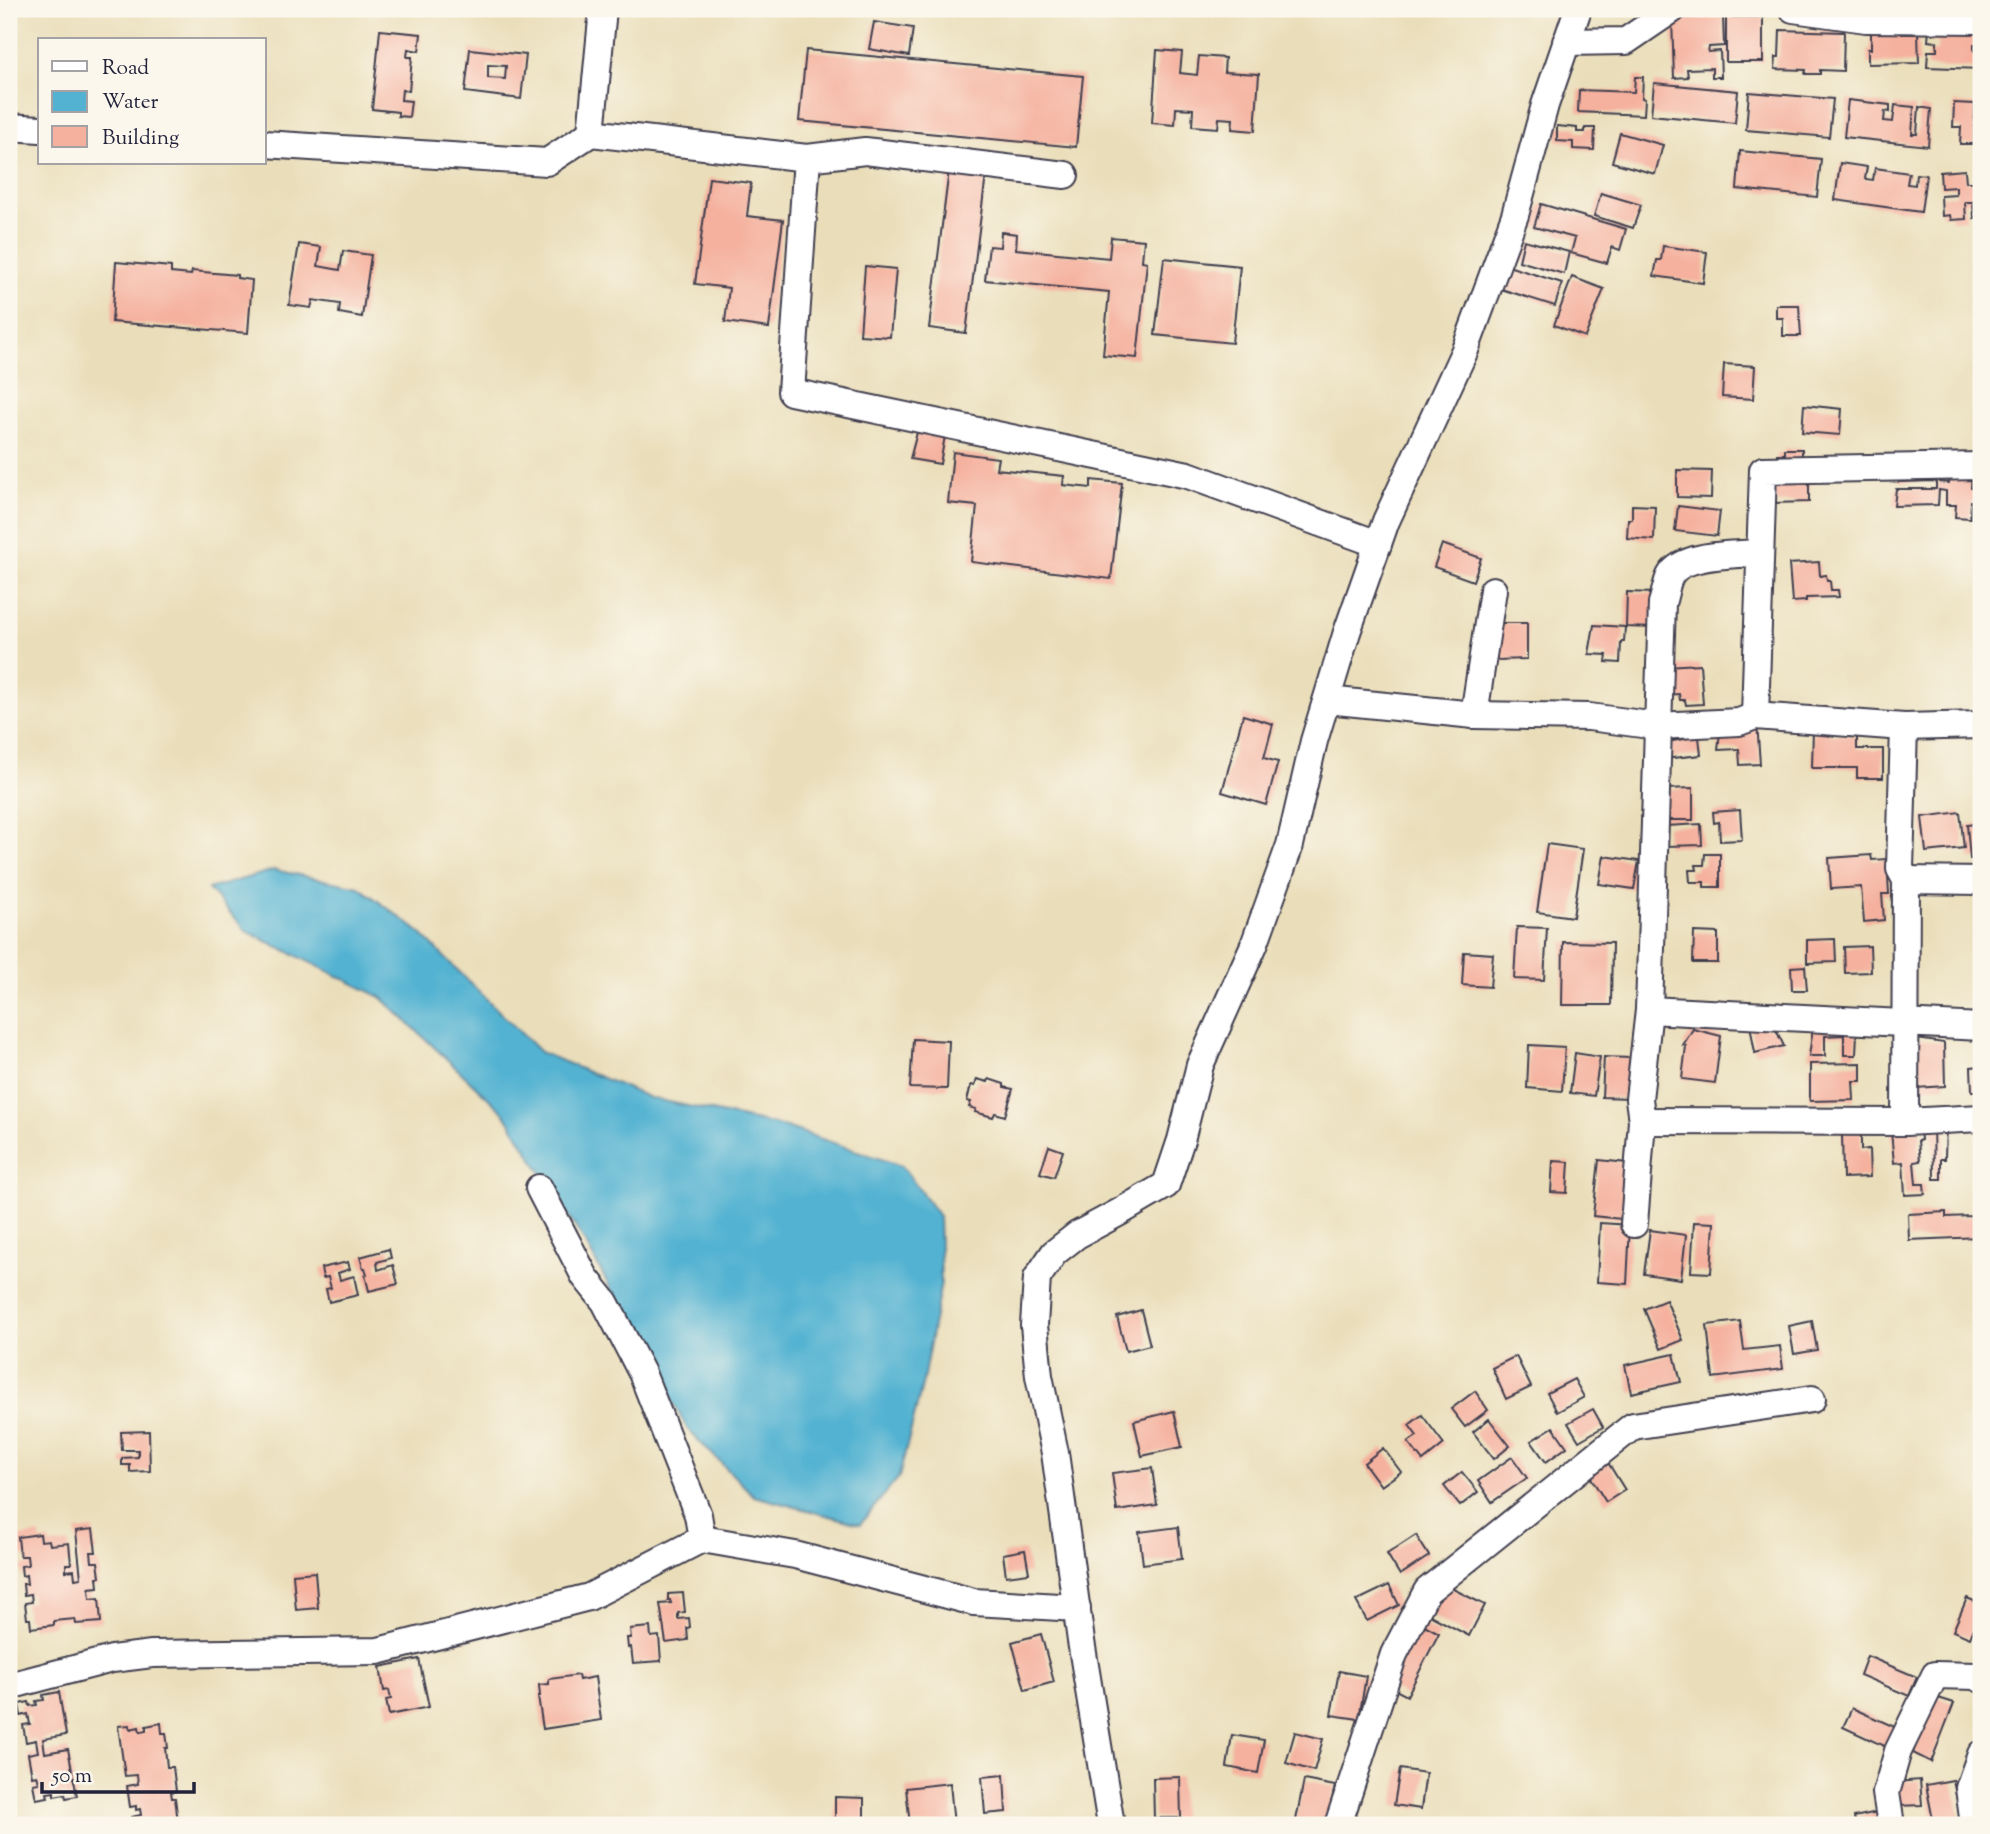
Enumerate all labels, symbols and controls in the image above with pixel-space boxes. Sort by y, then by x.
legend [38,38,266,164]
text: Road [102,54,149,84]
text: Water [102,88,159,118]
text: Building [102,124,179,154]
scale bar [42,1750,194,1794]
text: 50 m [51,1762,92,1792]

